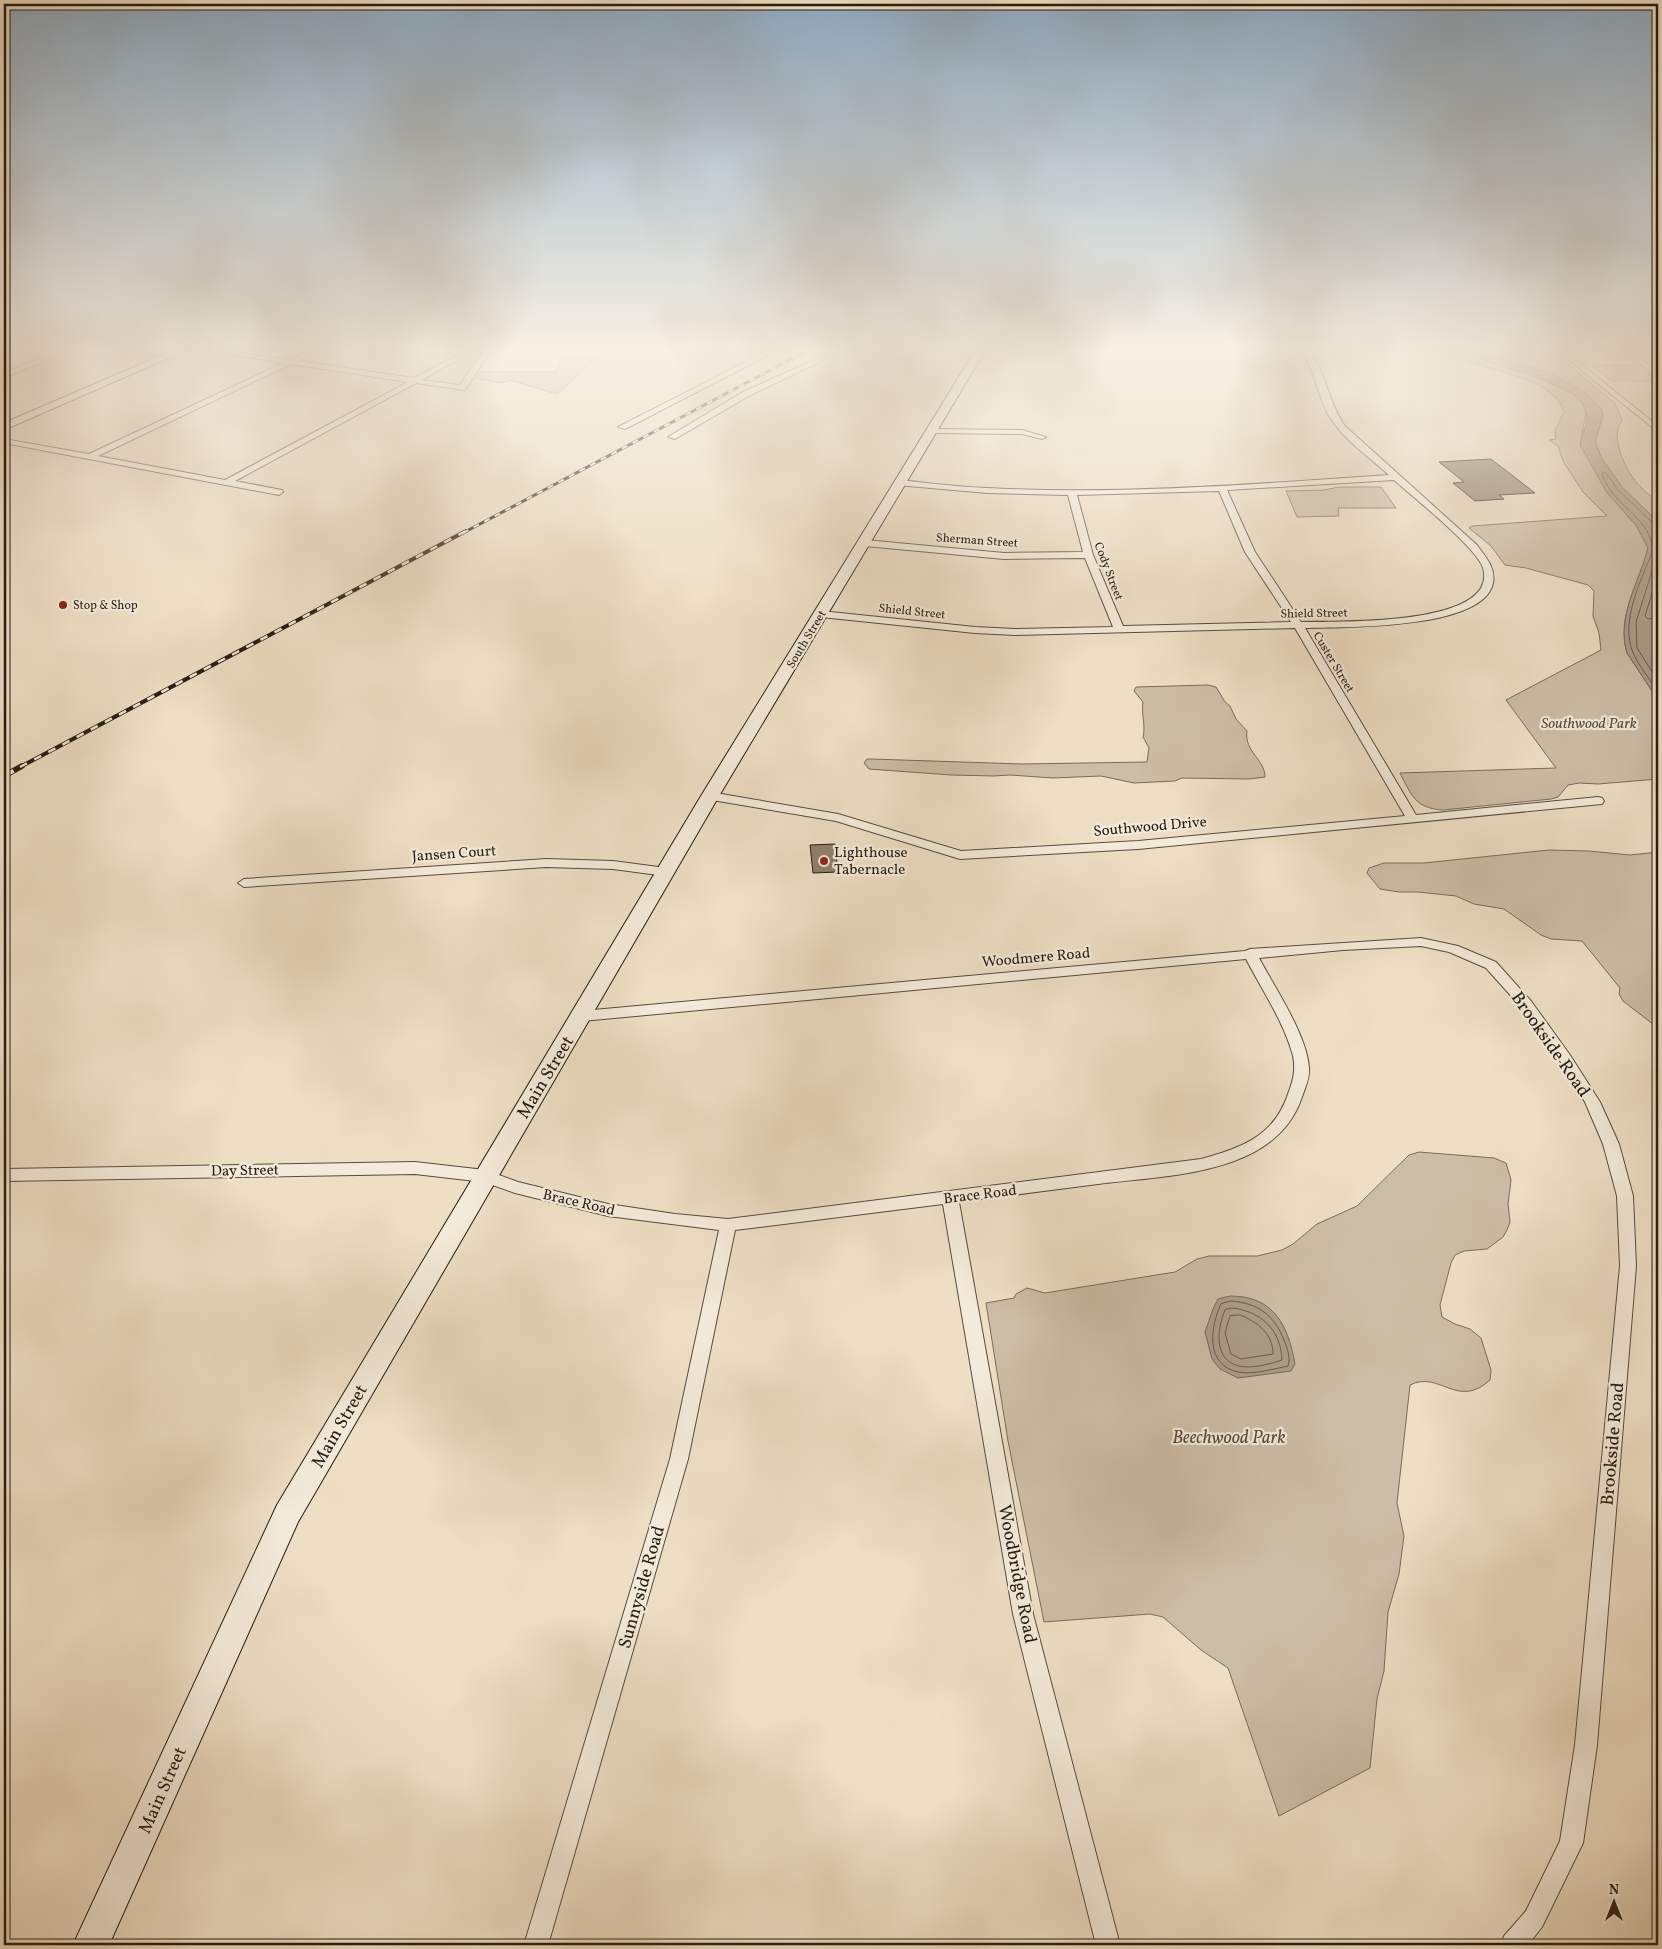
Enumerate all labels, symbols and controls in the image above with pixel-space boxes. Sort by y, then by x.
street label: Sherman Street [935,530,1018,552]
street label: Cody Street [1090,540,1126,603]
place label: Stop & Shop [73,598,138,614]
marker: Stop & Shop [57,599,69,611]
street label: Shield Street [878,601,946,623]
street label: Shield Street [1280,605,1348,623]
street label: South Street [783,608,830,671]
street label: Custer Street [1309,629,1358,696]
park label: Southwood Park [1541,714,1637,735]
street label: Southwood Drive [1093,812,1208,843]
street label: Jansen Court [411,841,497,868]
place label: Lighthouse Tabernacle [834,843,908,881]
marker: Lighthouse Tabernacle [818,855,830,867]
street label: Woodmere Road [981,943,1091,974]
street label: Brookside Road [1504,987,1595,1103]
street label: Main Street [512,1032,581,1124]
street label: Day Street [211,1160,279,1183]
street label: Brace Road [942,1181,1018,1210]
street label: Brace Road [540,1185,617,1222]
street label: Main Street [306,1380,374,1473]
street label: Brookside Road [1596,1381,1631,1507]
park label: Beechwood Park [1172,1426,1286,1451]
street label: Woodbridge Road [991,1503,1042,1646]
street label: Sunnyside Road [613,1523,672,1652]
street label: Main Street [133,1743,194,1838]
north arrow [1590,1876,1640,1926]
text: N [1609,1881,1619,1900]

